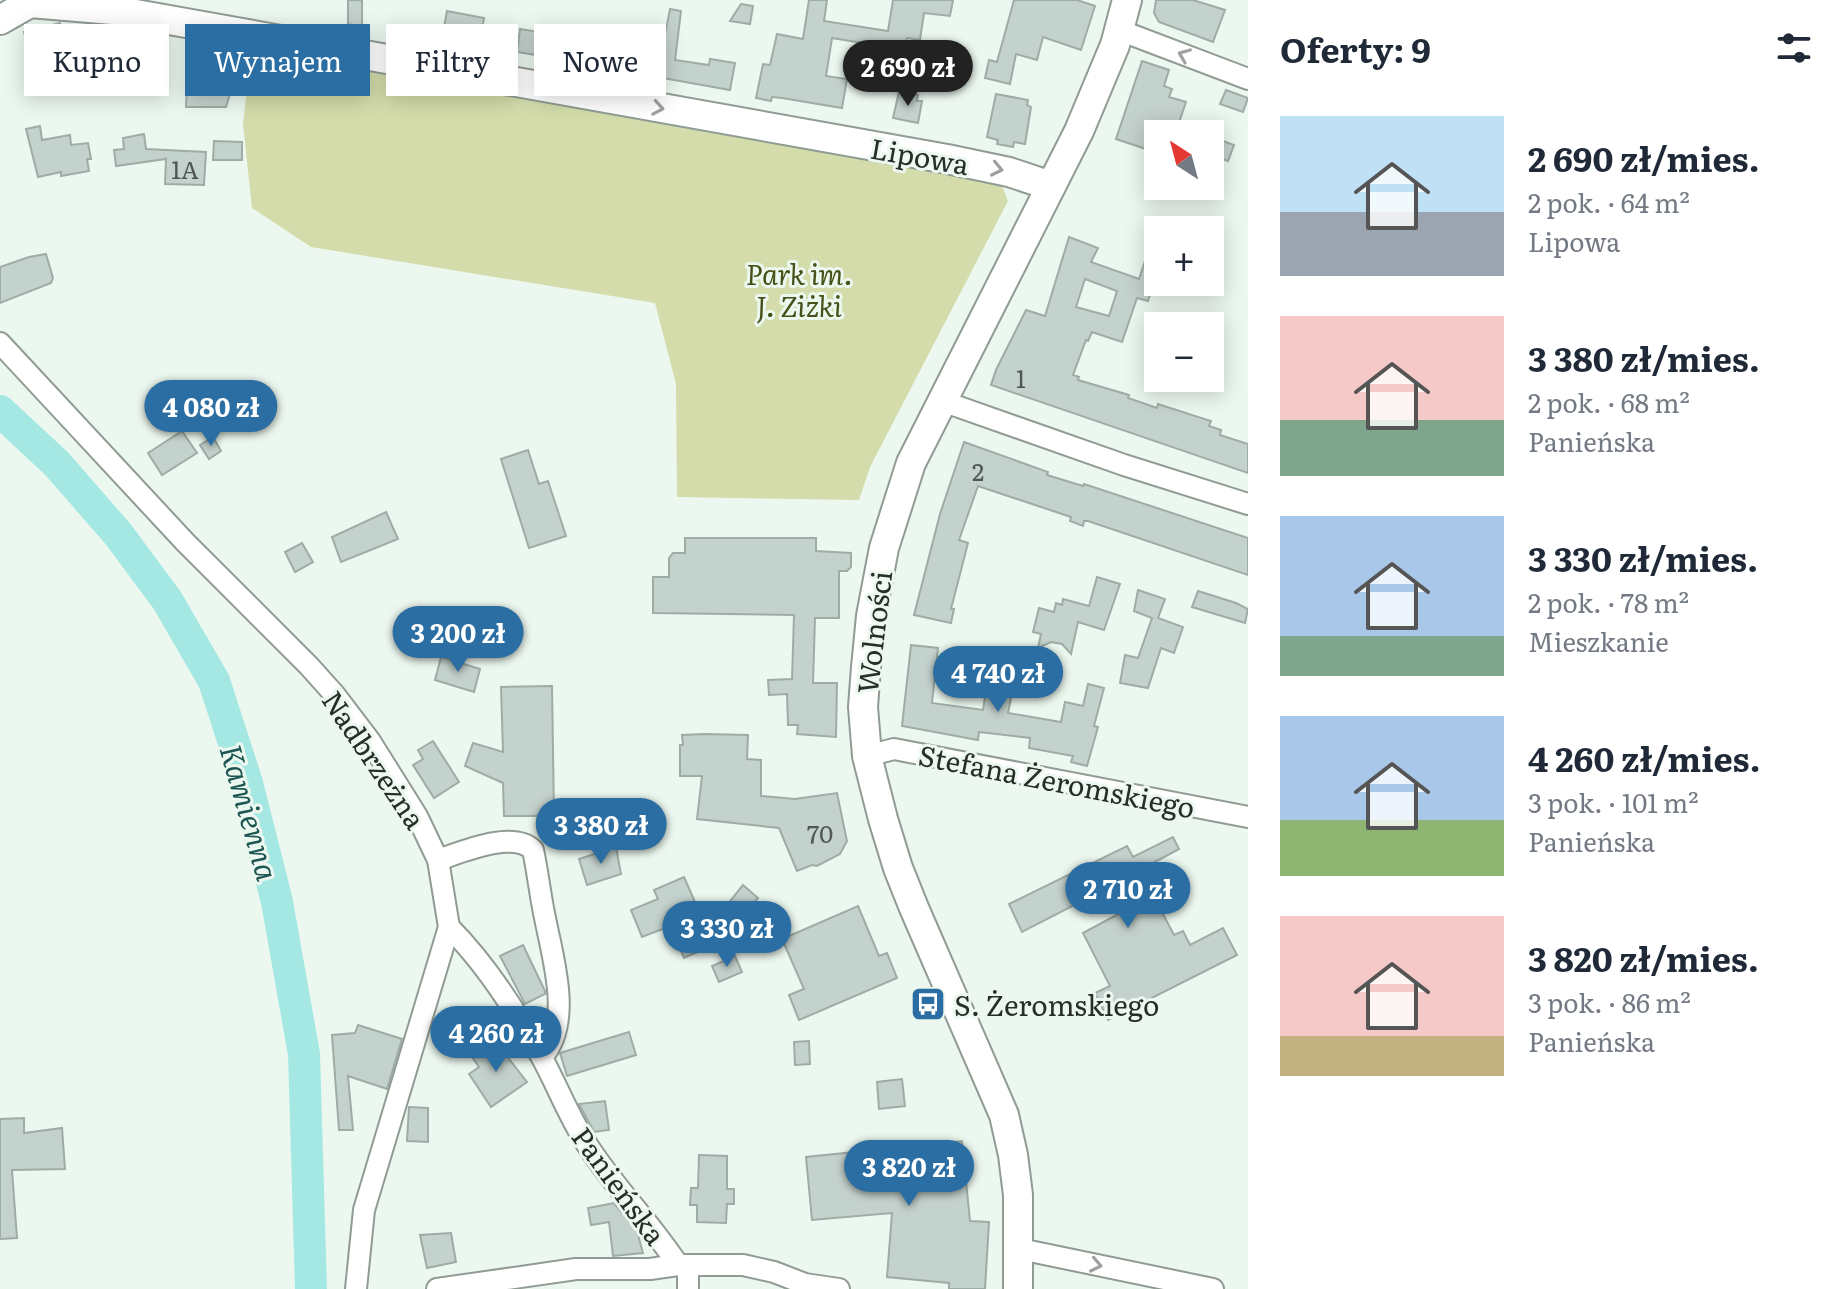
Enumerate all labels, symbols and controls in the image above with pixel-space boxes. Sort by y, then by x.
text: Oferty: 9 [1280,23,1431,73]
chip: Kupno [24,24,169,96]
chip: Wynajem [185,24,370,96]
chip: Filtry [386,24,518,96]
chip: Nowe [534,24,666,96]
icon: filters [1772,26,1816,70]
pin: 2 690 zł [825,40,991,108]
text: 2 690 zł [861,46,955,85]
one-way arrow [1178,48,1192,64]
one-way arrow [652,99,665,116]
north arrow [1144,120,1224,200]
map controls [1144,120,1224,392]
street label: Lipowa [867,126,973,184]
text: 2 690 zł/mies. [1528,132,1760,182]
icon: home [1344,148,1440,244]
house number: 1A [171,151,199,186]
one-way arrow [990,160,1003,177]
text: 2 pok. · 64 m² [1528,182,1690,221]
button: + [1144,216,1224,296]
text: Lipowa [1528,221,1620,260]
park label: Park im. J. Ziżki [746,252,852,326]
button: − [1144,312,1224,392]
text: 3 380 zł/mies. [1528,332,1760,382]
icon: home [1344,348,1440,444]
house number: 1 [1016,360,1026,395]
pin: 4 080 zł [128,380,294,448]
text: 2 pok. · 68 m² [1528,382,1690,421]
text: 4 080 zł [162,386,260,425]
text: Panieńska [1528,421,1655,460]
house number: 2 [972,453,984,488]
text: 3 330 zł/mies. [1528,532,1758,582]
icon: home [1344,548,1440,644]
street label: Wolności [845,568,901,696]
text: 2 pok. · 78 m² [1528,582,1689,621]
pin: 3 200 zł [375,606,541,674]
text: 3 200 zł [411,612,505,651]
text: Mieszkanie [1528,621,1669,660]
pin: 4 740 zł [915,646,1081,714]
text: 4 740 zł [951,652,1045,691]
street label: Nadbrzeżna [313,681,437,837]
text: 4 260 zł/mies. [1528,732,1761,782]
street label: Stefana Żeromskiego [915,733,1199,827]
water label: Kamienna [211,739,291,885]
icon: home [1344,748,1440,844]
text: 3 pok. · 101 m² [1528,782,1699,821]
pin: 3 380 zł [518,798,684,866]
text: 3 380 zł [554,804,648,843]
house number: 70 [807,815,833,850]
text: Panieńska [1528,821,1655,860]
pin: 2 710 zł [1045,862,1211,930]
text: 2 710 zł [1083,868,1173,907]
pin: 3 330 zł [644,901,810,969]
text: 3 330 zł [680,907,774,946]
text: 3 820 zł/mies. [1528,932,1759,982]
icon: home [1344,948,1440,1044]
text: 3 pok. · 86 m² [1528,982,1691,1021]
place label: S. Żeromskiego [954,983,1159,1025]
bus stop icon: S. Żeromskiego [909,985,947,1023]
pin: 4 260 zł [413,1006,579,1074]
text: 4 260 zł [448,1012,544,1051]
text: Panieńska [1528,1021,1655,1060]
street label: Panieńska [563,1117,677,1253]
pin: 3 820 zł [826,1140,992,1208]
text: 3 820 zł [862,1146,956,1185]
one-way arrow [1090,1255,1103,1272]

